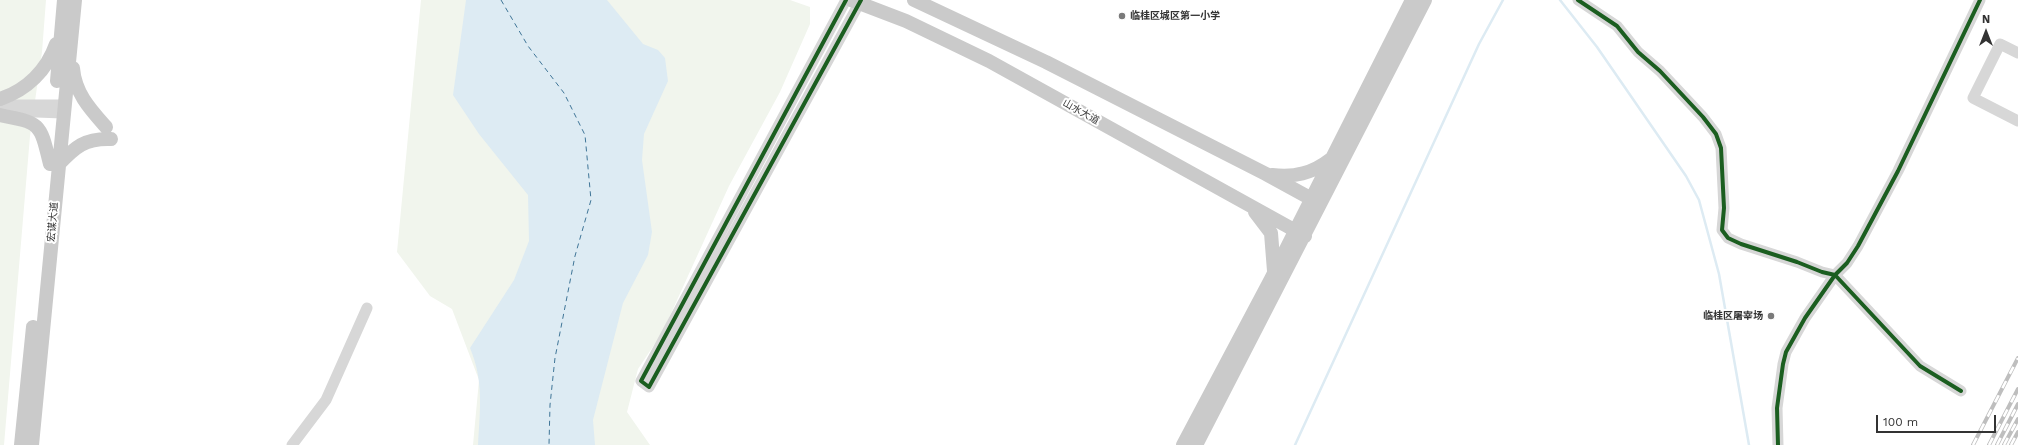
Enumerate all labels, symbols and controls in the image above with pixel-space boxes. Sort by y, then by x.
place label: 临桂区城区第一小学 [1130,10,1220,22]
marker: 临桂区城区第一小学 [1117,11,1127,21]
north arrow [1966,12,2006,52]
text: N [1982,13,1990,26]
street label: 山水大道 [1061,97,1101,127]
street label: 宏谋大道 [45,202,61,242]
place label: 临桂区屠宰场 [1703,310,1763,322]
marker: 临桂区屠宰场 [1766,311,1776,321]
scale bar [1878,407,1998,433]
text: 100 m [1883,415,1918,429]

